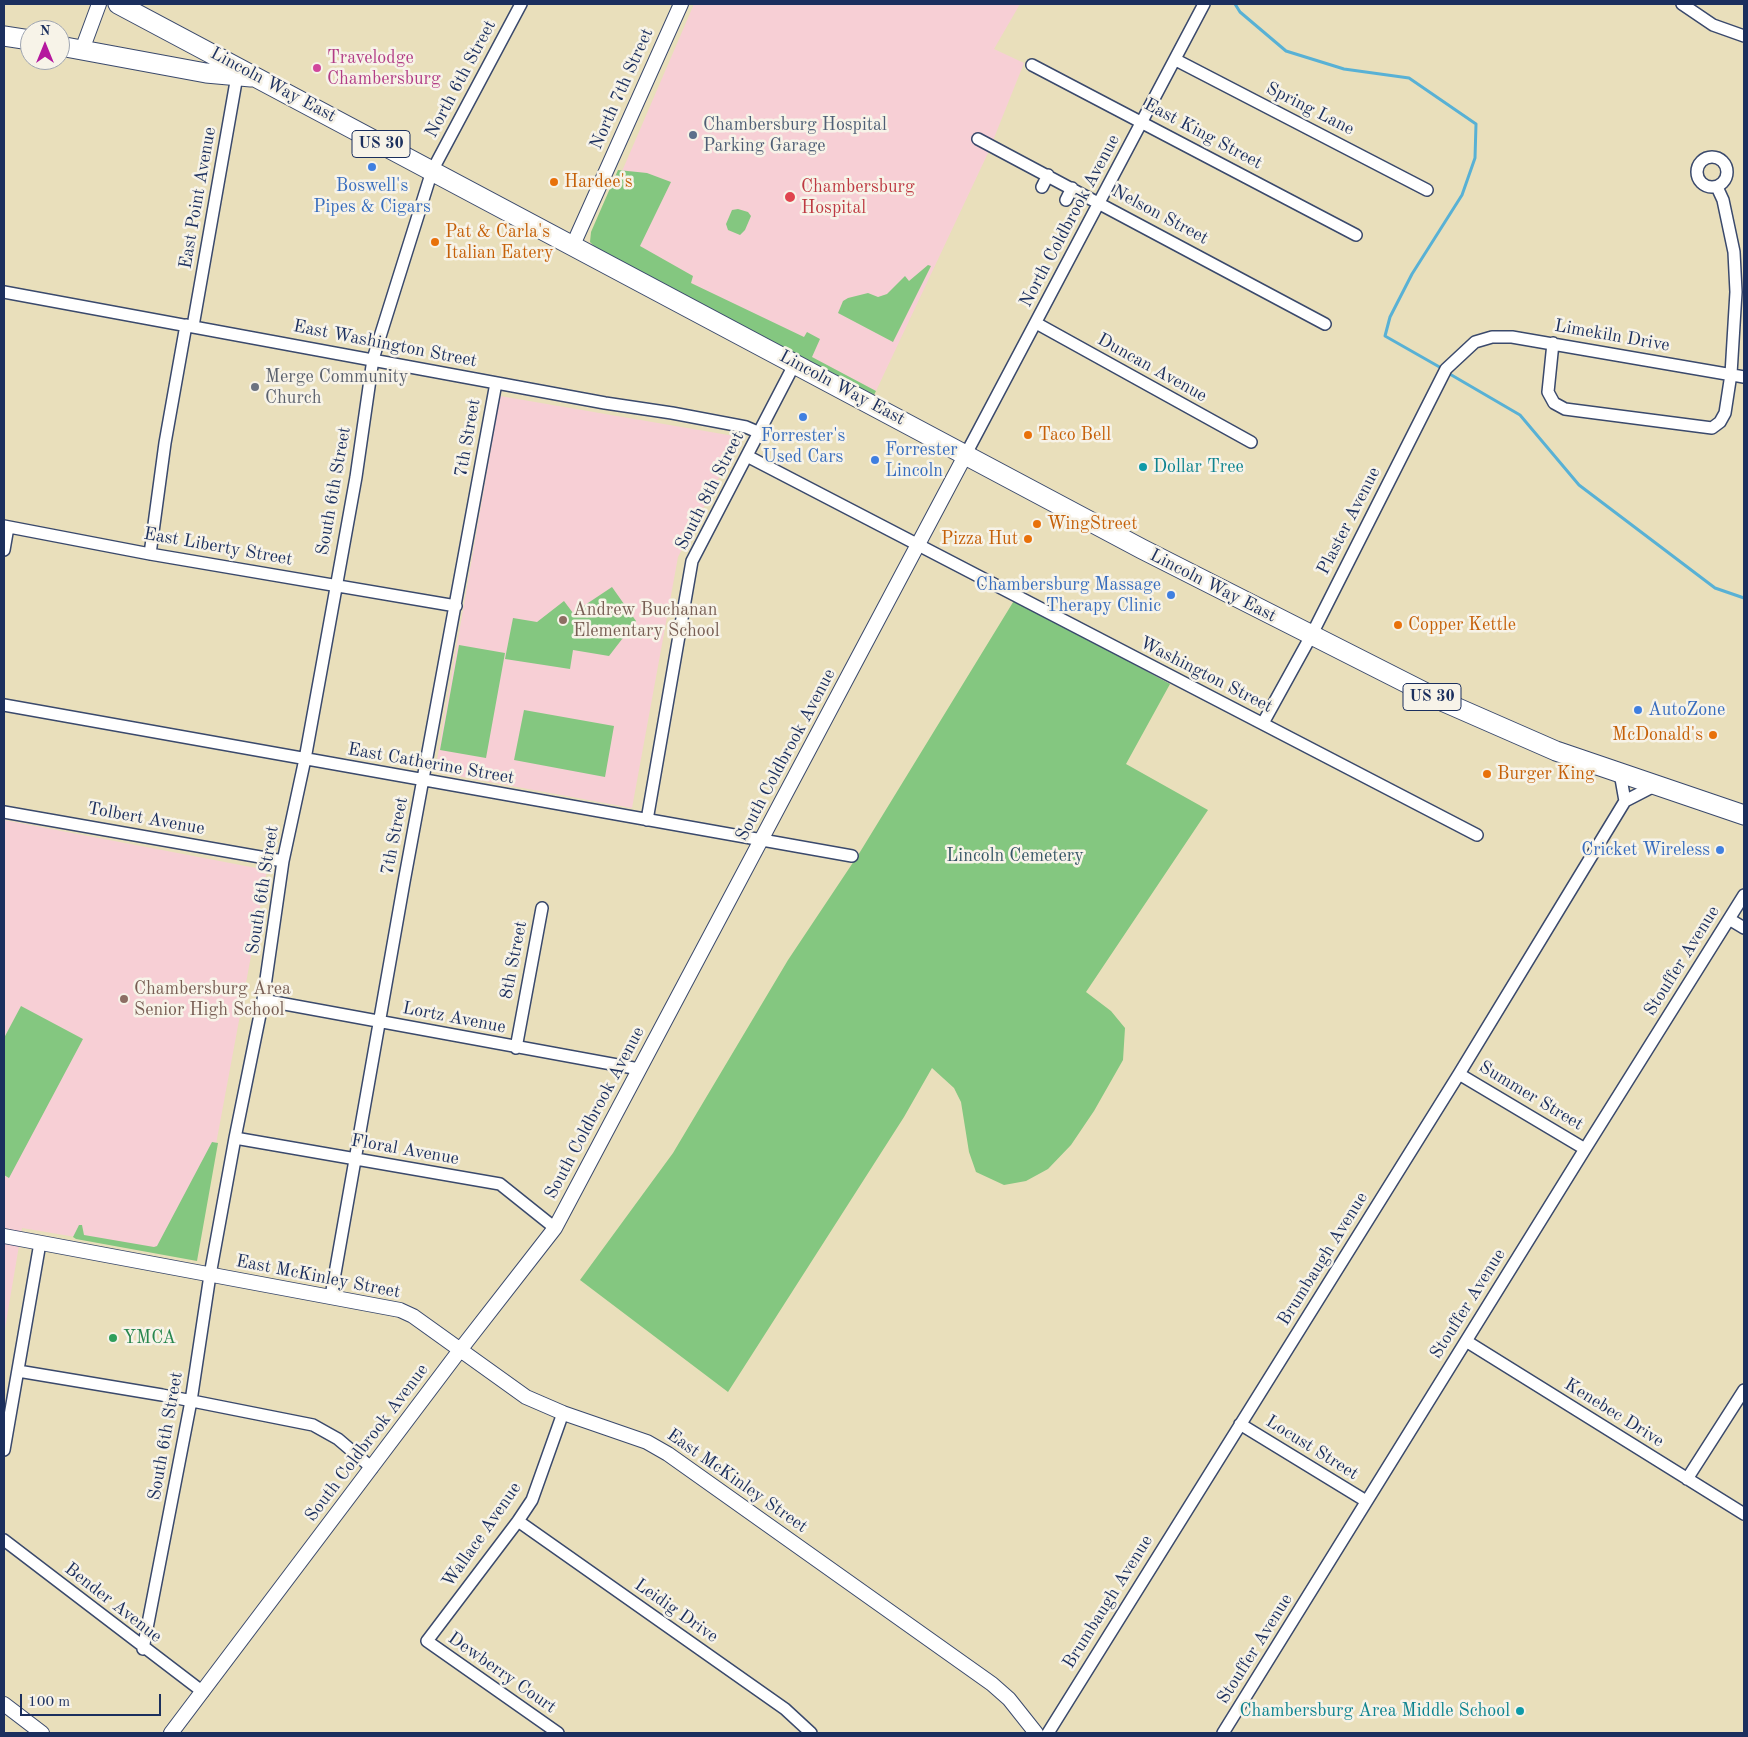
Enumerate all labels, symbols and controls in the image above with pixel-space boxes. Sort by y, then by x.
street label: North 6th Street [421,16,501,142]
north arrow [20,20,70,70]
text: N [40,24,50,38]
street label: North 7th Street [586,25,658,153]
street label: Lincoln Way East [206,43,340,127]
place label: Travelodge Chambersburg [327,47,441,90]
marker: Travelodge Chambersburg [311,62,323,74]
street label: Spring Lane [1262,78,1358,140]
street label: East King Street [1140,94,1266,174]
place label: Chambersburg Hospital Parking Garage [703,114,887,156]
street label: East Point Avenue [175,125,221,271]
marker: Chambersburg Hospital Parking Garage [687,129,699,141]
road number: US 30 [352,130,410,158]
street label: North Coldbrook Avenue [1015,131,1125,311]
marker: Boswell's Pipes & Cigars [366,161,378,173]
place label: Hardee's [564,171,633,193]
place label: Boswell's Pipes & Cigars [313,175,431,218]
marker: Hardee's [548,176,560,188]
place label: Chambersburg Hospital [801,176,915,218]
street label: Nelson Street [1108,181,1212,249]
marker: Chambersburg Hospital [783,190,797,204]
place label: Pat & Carla's Italian Eatery [445,221,553,264]
marker: Pat & Carla's Italian Eatery [429,236,441,248]
street label: Limekiln Drive [1553,315,1671,357]
street label: East Washington Street [291,316,479,372]
street label: Duncan Avenue [1093,329,1211,407]
street label: Lincoln Way East [775,346,909,430]
place label: Merge Community Church [265,366,408,408]
marker: Merge Community Church [249,381,261,393]
street label: 7th Street [450,397,486,479]
marker: Forrester's Used Cars [797,411,809,423]
place label: Taco Bell [1038,424,1111,446]
street label: South 6th Street [312,425,356,557]
place label: Forrester's Used Cars [761,425,845,468]
street label: South 8th Street [671,428,749,554]
marker: Taco Bell [1022,429,1034,441]
place label: Forrester Lincoln [885,439,958,482]
marker: Forrester Lincoln [869,454,881,466]
place label: Dollar Tree [1153,456,1244,478]
marker: Dollar Tree [1137,461,1149,473]
street label: Plaster Avenue [1313,464,1385,578]
place label: WingStreet [1047,513,1137,535]
marker: WingStreet [1031,518,1043,530]
street label: East Liberty Street [142,523,294,571]
place label: Pizza Hut [941,528,1018,550]
marker: Pizza Hut [1022,533,1034,545]
street label: Lincoln Way East [1146,545,1280,627]
place label: Chambersburg Massage Therapy Clinic [976,574,1161,616]
marker: Chambersburg Massage Therapy Clinic [1165,589,1177,601]
place label: Andrew Buchanan Elementary School [573,599,720,642]
marker: Andrew Buchanan Elementary School [557,614,569,626]
place label: Copper Kettle [1408,614,1516,636]
marker: Copper Kettle [1392,619,1404,631]
street label: Washington Street [1136,632,1276,718]
street label: South Coldbrook Avenue [731,665,841,845]
road number: US 30 [1403,684,1461,710]
place label: AutoZone [1648,699,1725,721]
marker: AutoZone [1632,704,1644,716]
place label: McDonald's [1612,724,1703,746]
marker: McDonald's [1707,729,1719,741]
street label: East Catherine Street [346,739,516,789]
place label: Burger King [1497,763,1595,785]
marker: Burger King [1481,768,1493,780]
street label: 7th Street [377,795,413,877]
street label: Tolbert Avenue [86,798,206,840]
street label: South 6th Street [242,824,284,956]
place label: Cricket Wireless [1581,839,1710,861]
marker: Cricket Wireless [1714,844,1726,856]
park label: Lincoln Cemetery [946,845,1084,867]
street label: Stouffer Avenue [1640,902,1724,1020]
street label: 8th Street [496,919,532,1001]
place label: Chambersburg Area Senior High School [134,978,291,1021]
marker: Chambersburg Area Senior High School [118,993,130,1005]
street label: Lortz Avenue [401,997,507,1039]
street label: South Coldbrook Avenue [540,1023,650,1203]
street label: Summer Street [1475,1056,1587,1136]
street label: Floral Avenue [349,1130,461,1170]
street label: Brumbaugh Avenue [1273,1188,1373,1330]
street label: Stouffer Avenue [1426,1245,1510,1363]
street label: East McKinley Street [234,1250,402,1304]
place label: YMCA [123,1327,176,1349]
marker: YMCA [107,1332,119,1344]
street label: South Coldbrook Avenue [301,1360,433,1526]
street label: South 6th Street [144,1370,188,1502]
street label: Kenebec Drive [1560,1374,1668,1452]
street label: Locust Street [1262,1411,1362,1485]
street label: East McKinley Street [662,1424,812,1538]
street label: Wallace Avenue [438,1478,526,1592]
street label: Brumbaugh Avenue [1058,1531,1158,1673]
street label: Bender Avenue [60,1558,166,1648]
street label: Leidig Drive [630,1574,722,1648]
street label: Stouffer Avenue [1213,1590,1297,1708]
street label: Dewberry Court [444,1628,560,1718]
scale bar [22,1684,164,1716]
text: 100 m [28,1695,70,1710]
place label: Chambersburg Area Middle School [1240,1700,1510,1722]
marker: Chambersburg Area Middle School [1514,1705,1526,1717]

